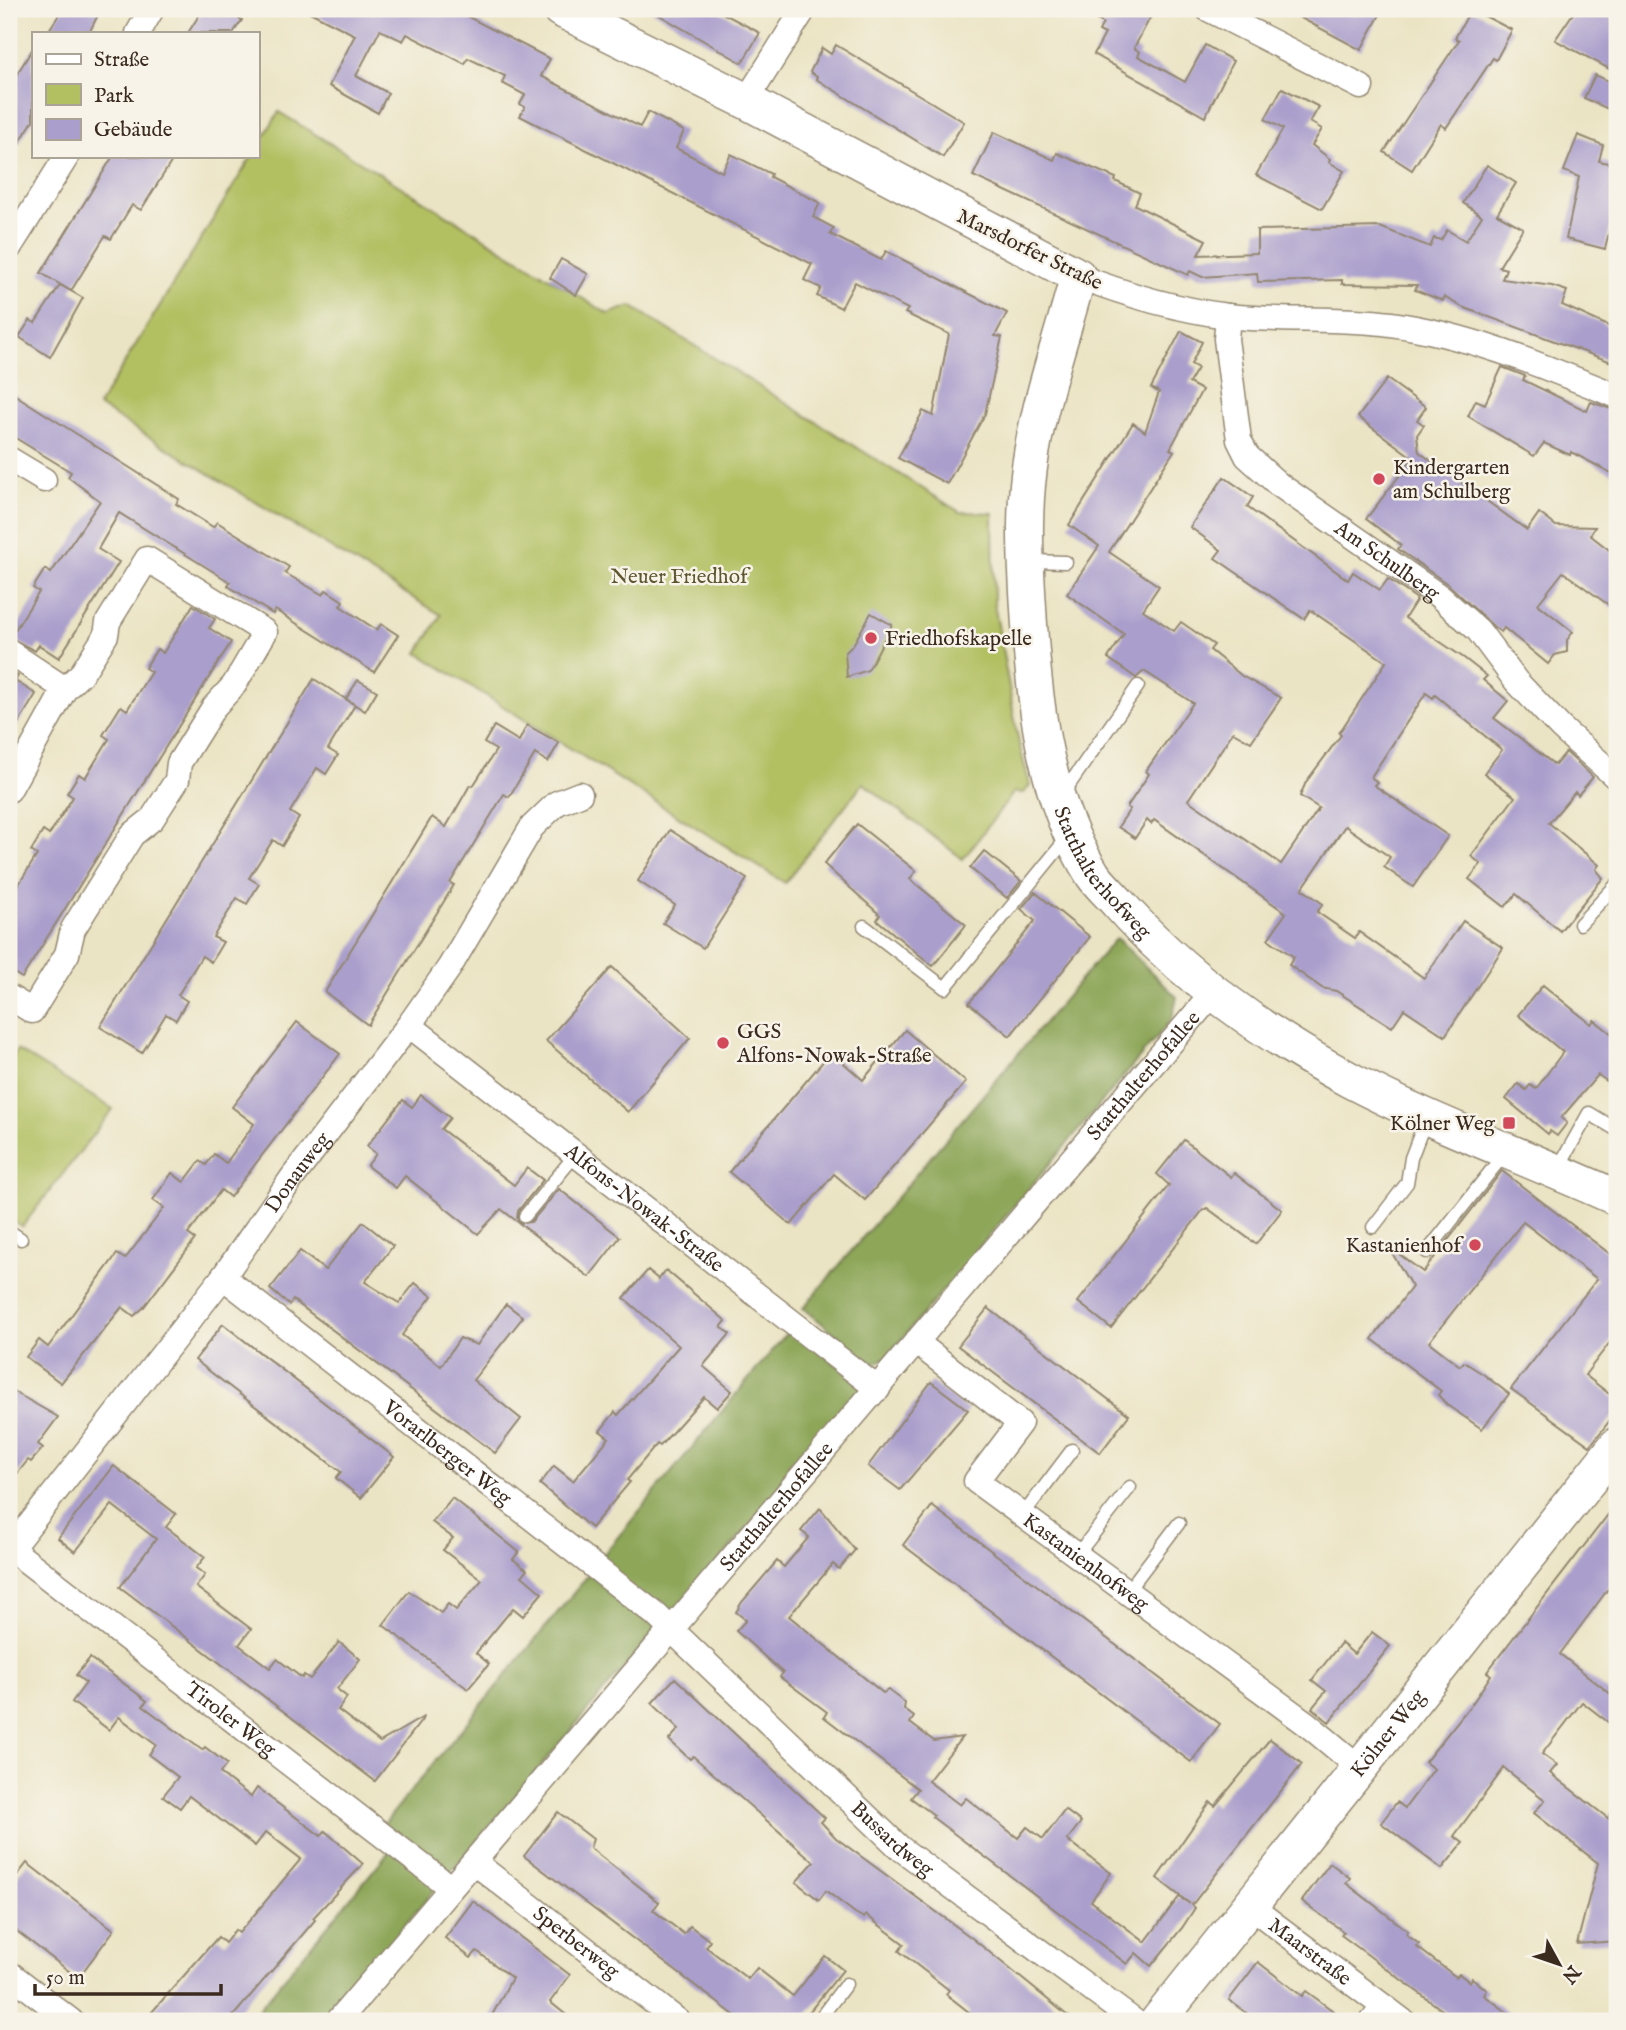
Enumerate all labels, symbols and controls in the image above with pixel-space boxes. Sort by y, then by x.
legend [32,32,259,158]
text: Straße [94,47,150,74]
text: Park [94,83,135,110]
text: Gebäude [94,117,173,144]
street label: Marsdorfer Straße [952,203,1107,297]
place label: Kindergarten am Schulberg [1393,455,1511,506]
marker: Kindergarten am Schulberg [1371,471,1387,487]
street label: Am Schulberg [1328,515,1445,608]
park label: Neuer Friedhof [610,564,751,591]
place label: Friedhofskapelle [885,626,1032,653]
marker: Friedhofskapelle [863,630,879,646]
street label: Statthalterhofweg [1046,803,1157,946]
street label: Statthalterhofallee [1082,1006,1207,1147]
place label: GGS Alfons-Nowak-Straße [736,1019,932,1070]
marker: GGS Alfons-Nowak-Straße [715,1035,731,1051]
place label: Kölner Weg [1390,1111,1496,1138]
marker: Kölner Weg [1501,1115,1517,1131]
street label: Donauweg [260,1127,337,1219]
street label: Alfons-Nowak-Straße [557,1138,729,1280]
place label: Kastanienhof [1346,1233,1464,1260]
marker: Kastanienhof [1467,1237,1483,1253]
street label: Vorarlberger Weg [376,1394,517,1513]
street label: Statthalterhofallee [715,1437,840,1578]
street label: Kastanienhofweg [1016,1508,1154,1619]
street label: Tiroler Weg [179,1676,282,1764]
street label: Kölner Weg [1345,1684,1432,1784]
street label: Bussardweg [844,1796,939,1884]
street label: Sperberweg [527,1901,625,1986]
street label: Maarstraße [1262,1913,1357,1993]
north arrow [1524,1928,1594,1998]
scale bar [35,1953,220,1997]
text: N [1556,1959,1586,1988]
text: 50 m [46,1965,85,1992]

